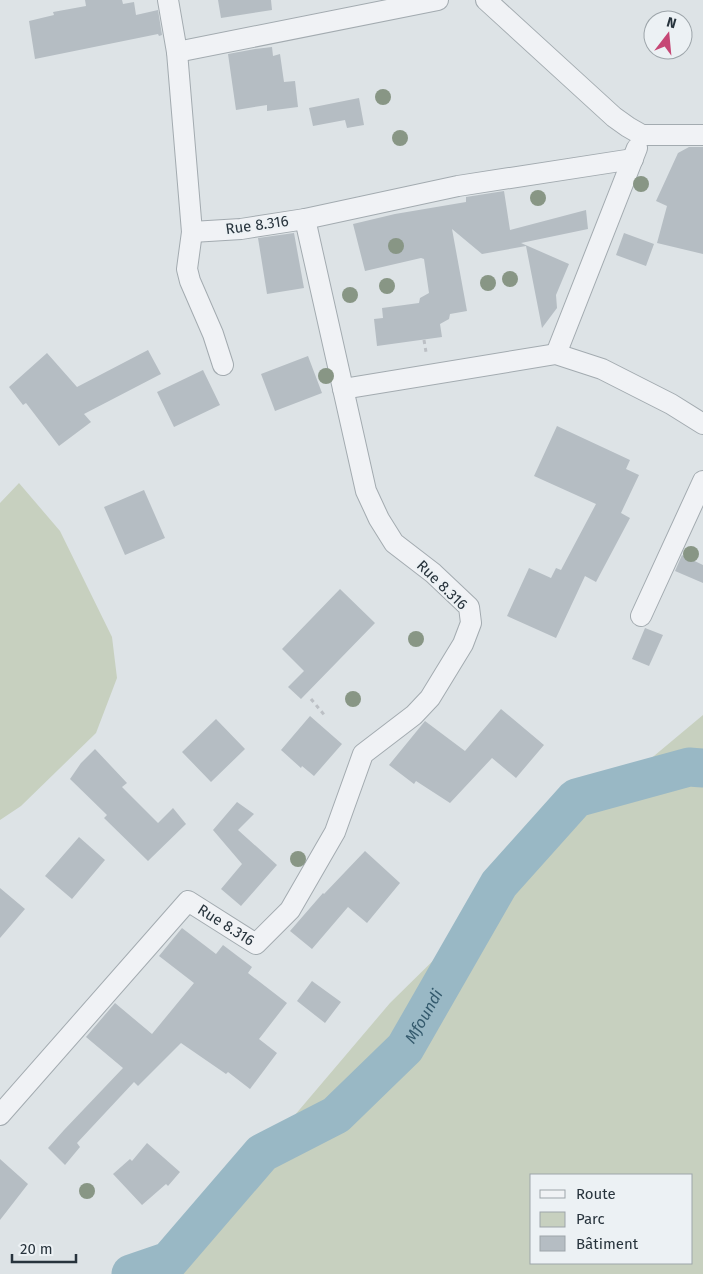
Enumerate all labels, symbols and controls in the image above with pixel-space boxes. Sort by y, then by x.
north arrow [643,10,693,60]
text: N [665,14,678,32]
street label: Rue 8.316 [224,212,290,238]
street label: Rue 8.316 [413,556,471,614]
street label: Rue 8.316 [194,901,258,950]
water label: Mfoundi [401,985,447,1047]
legend [530,1174,693,1264]
text: Route [576,1185,616,1203]
text: Parc [576,1210,605,1228]
scale bar [12,1232,76,1264]
text: Bâtiment [576,1235,639,1253]
text: 20 m [20,1240,53,1258]

